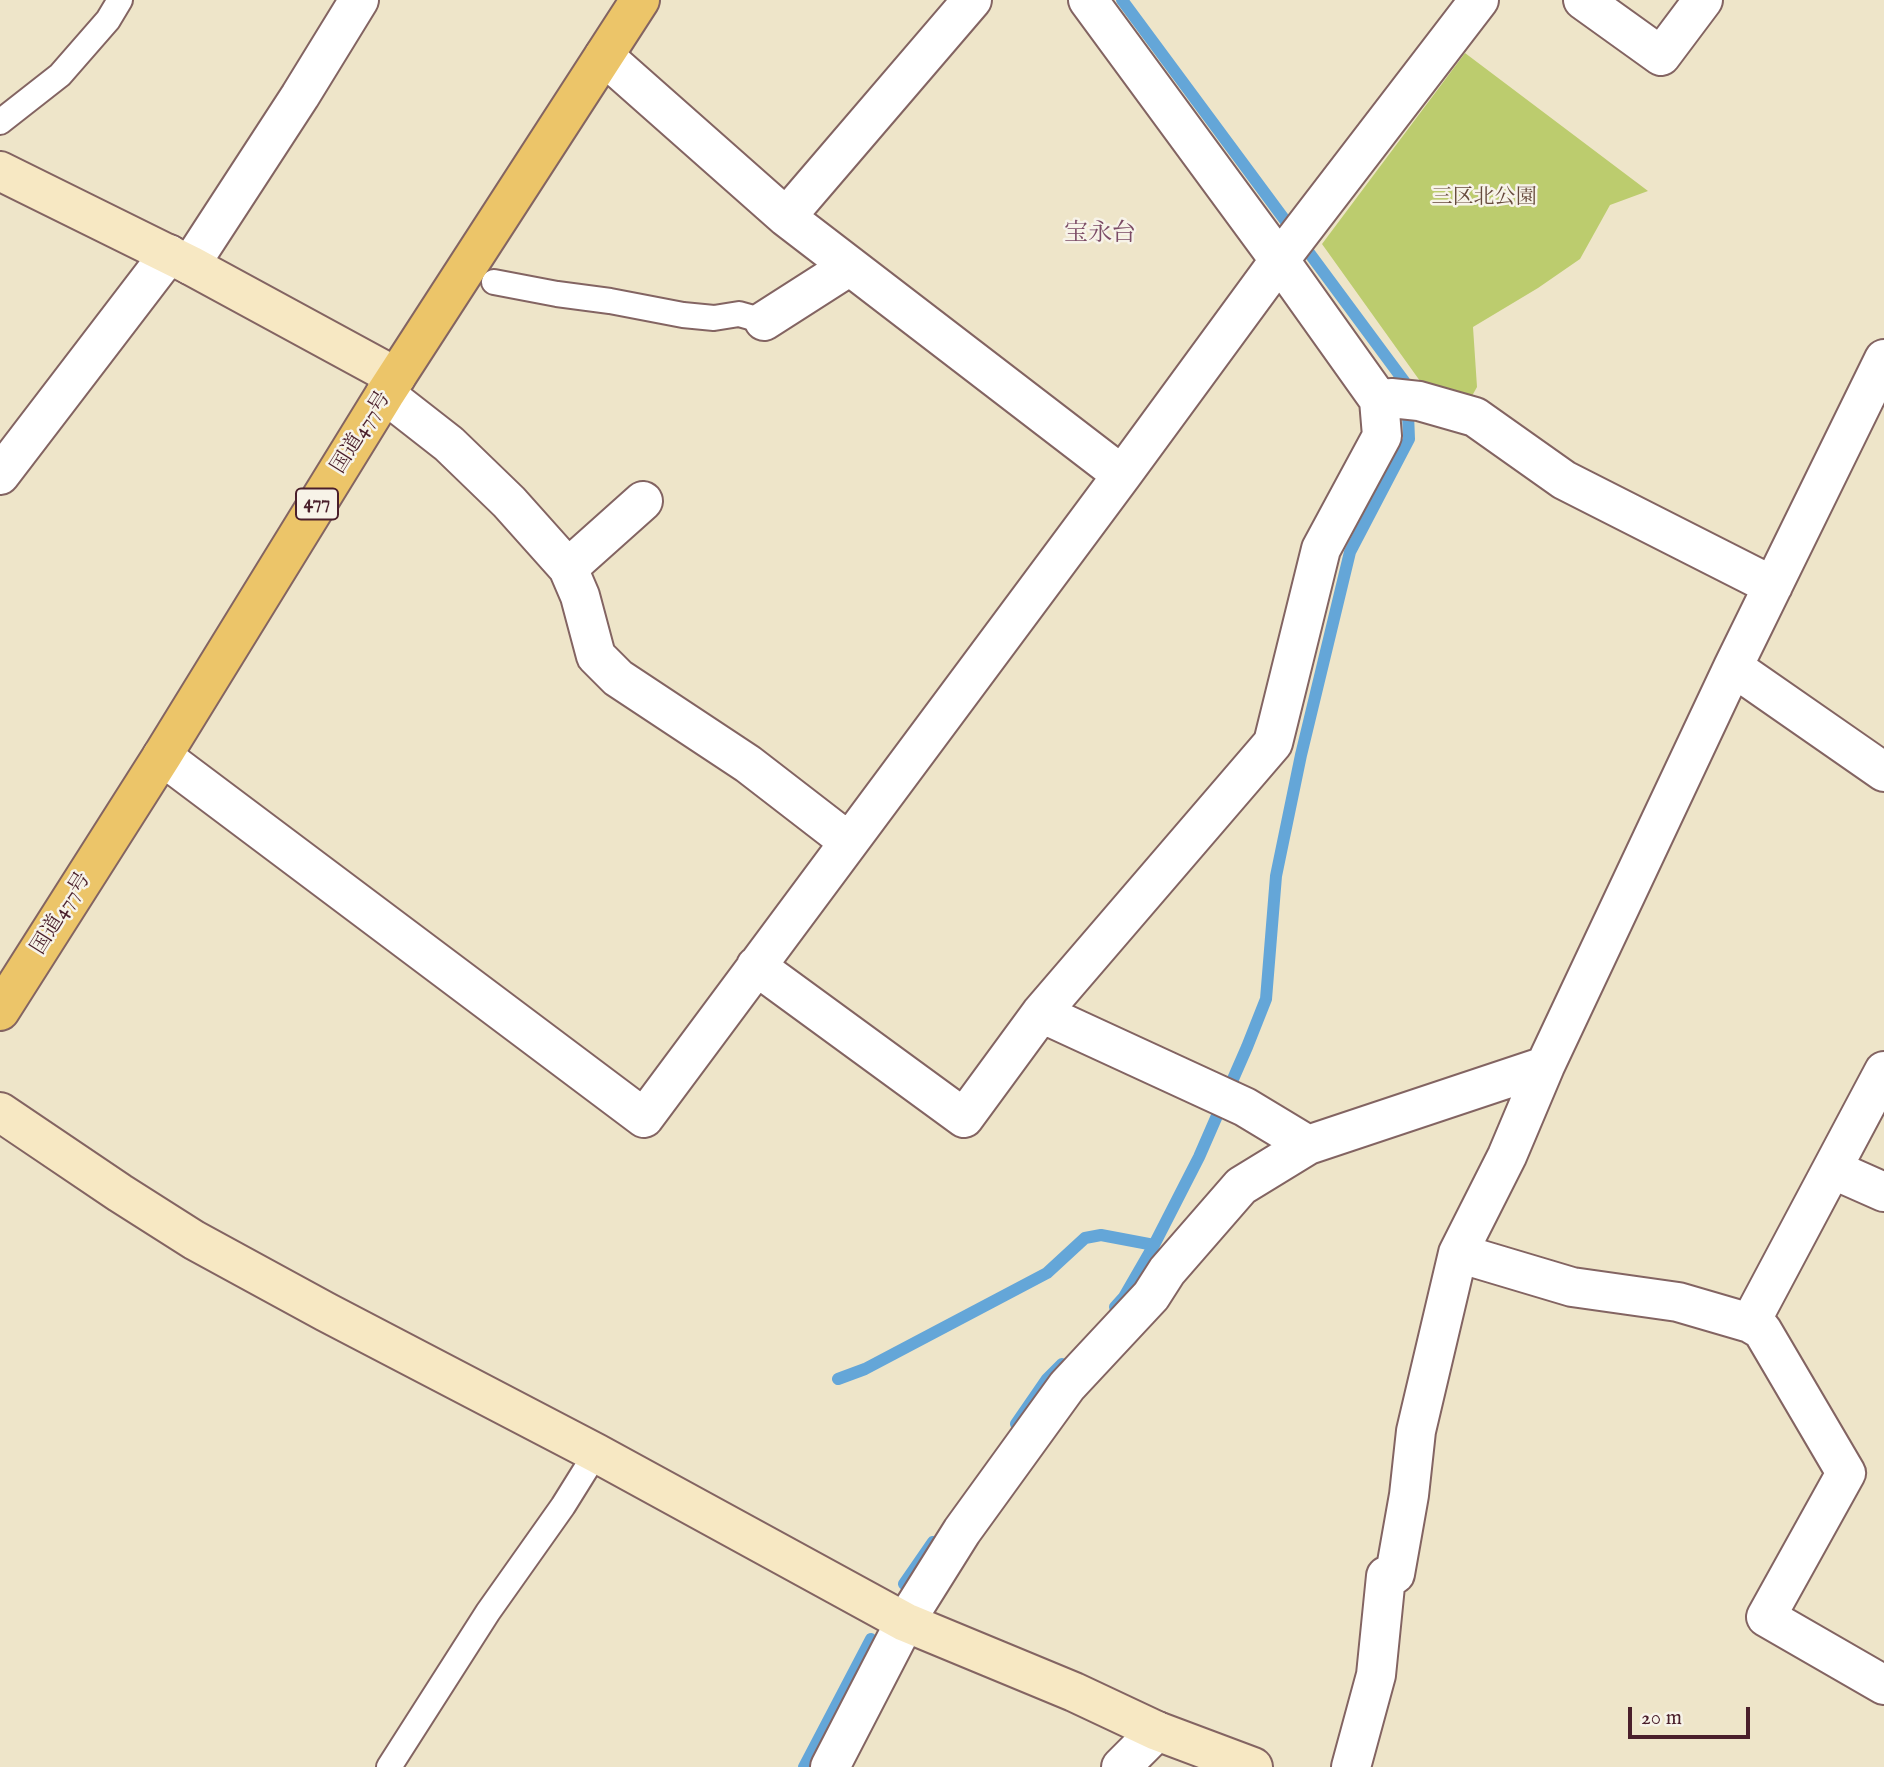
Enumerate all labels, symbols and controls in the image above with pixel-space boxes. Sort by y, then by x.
park label: 三区北公園 [1432,186,1536,212]
district label: 宝永台 [1064,221,1136,249]
street label: 国道477号 [327,387,397,479]
road number: 477 [296,489,338,520]
street label: 国道477号 [27,868,97,960]
scale bar [1632,1694,1755,1738]
text: 20 m [1641,1705,1682,1732]

